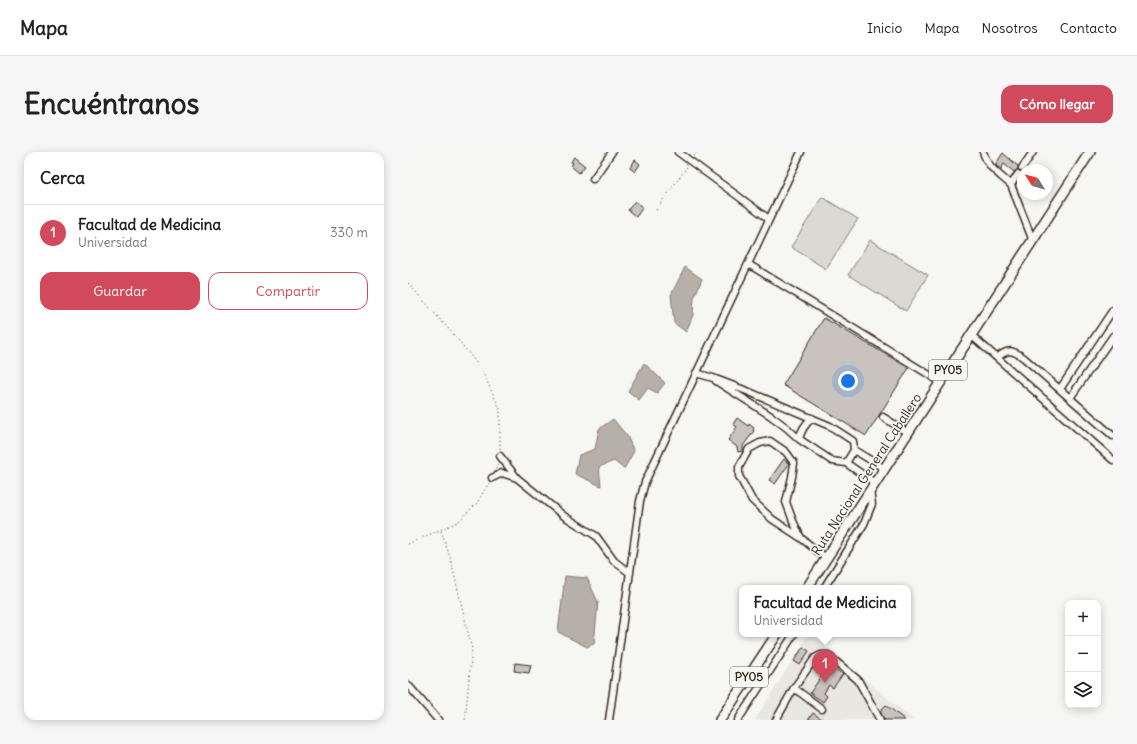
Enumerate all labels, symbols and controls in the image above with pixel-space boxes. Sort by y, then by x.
text: Mapa [20,16,68,40]
text: Inicio [867,19,902,37]
text: Mapa [924,19,960,37]
text: Nosotros [982,19,1038,37]
text: Contacto [1060,19,1117,37]
button: Cómo llegar [1001,85,1113,123]
text: Encuéntranos [24,86,199,122]
north arrow [1017,164,1053,200]
text: Cerca [40,167,85,189]
text: Facultad de Medicina [78,215,221,234]
text: 1 [50,224,56,241]
text: 330 m [330,224,368,241]
text: Universidad [78,234,147,251]
button: Guardar [40,272,200,310]
button: Compartir [208,272,368,310]
road number: PY05 [929,360,967,380]
your location [838,371,858,391]
street label: Ruta Nacional General Caballero [808,390,925,559]
popup [739,585,911,637]
text: Facultad de Medicina [754,593,896,612]
map controls [1065,600,1101,708]
button: + [1065,600,1101,636]
text: Universidad [754,612,823,629]
button: − [1065,636,1101,672]
pin: 1 [812,650,838,683]
road number: PY05 [730,667,768,687]
button: layers [1065,672,1101,708]

